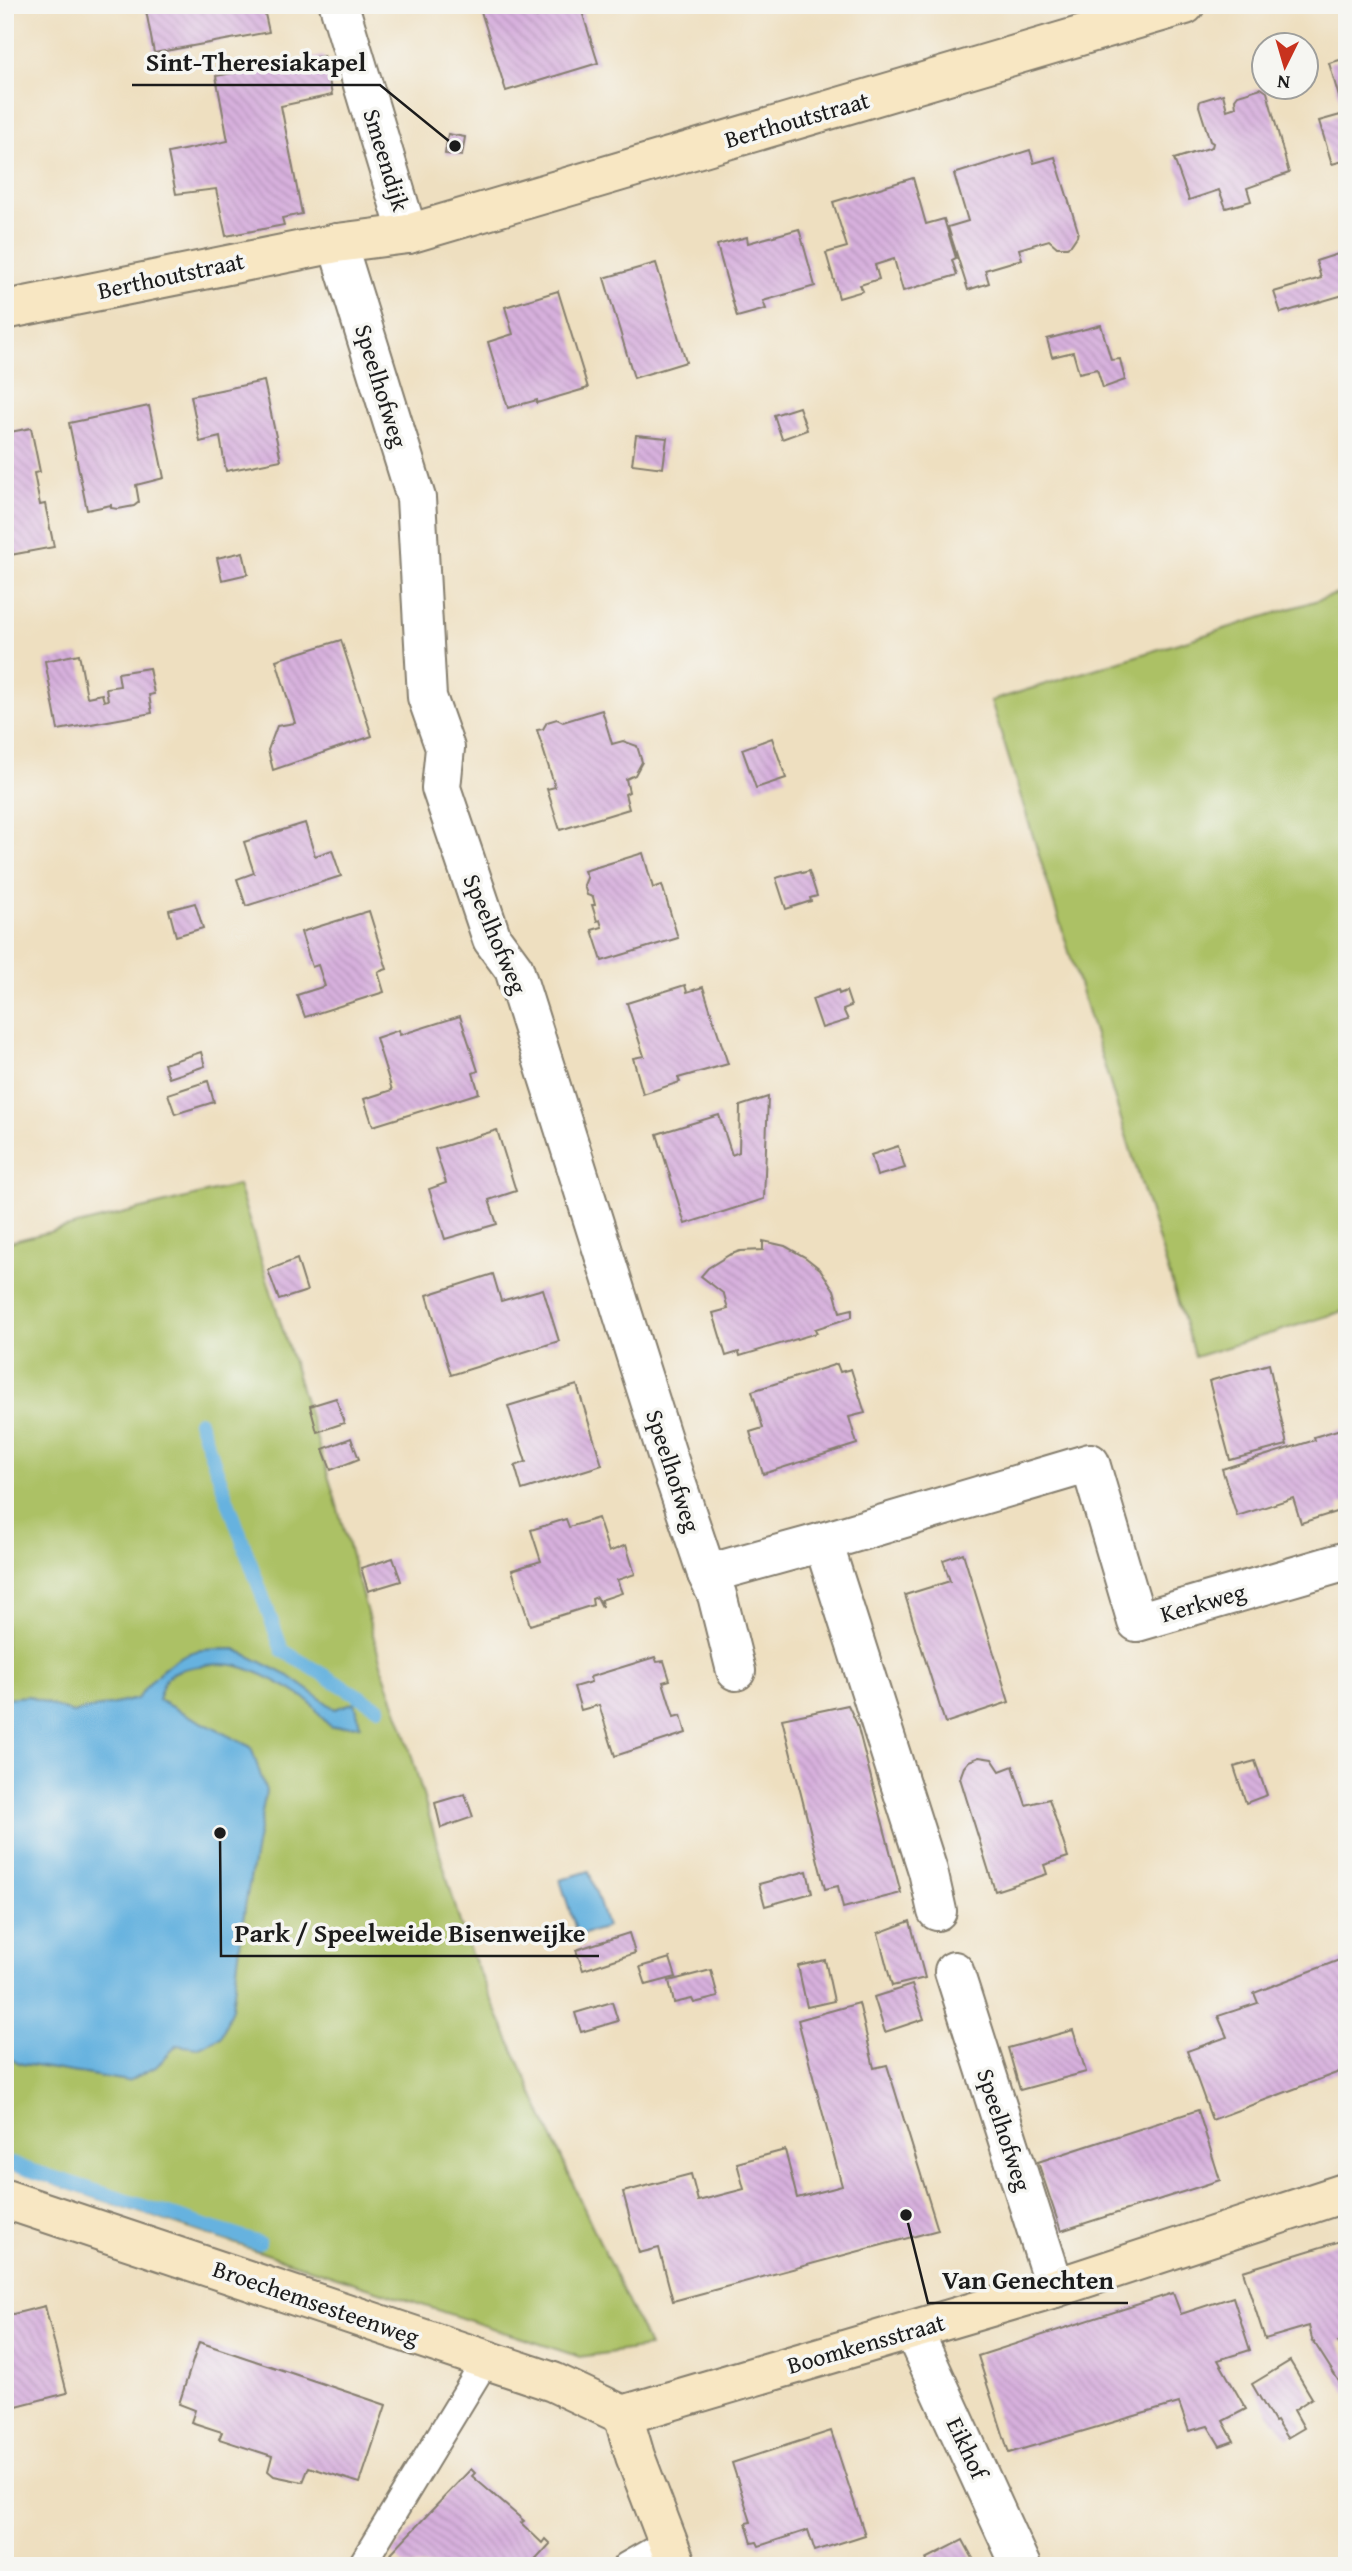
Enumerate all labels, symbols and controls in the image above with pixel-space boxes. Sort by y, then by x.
north arrow [1250,32,1320,102]
callout: Sint-Theresiakapel [132,38,380,85]
text: Sint-Theresiakapel [146,42,366,81]
text: N [1276,68,1291,97]
street label: Berthoutstraat [720,82,874,157]
street label: Smeendijk [354,104,419,216]
street label: Berthoutstraat [94,243,248,308]
street label: Speelhofweg [346,320,417,452]
street label: Speelhofweg [455,868,536,999]
street label: Speelhofweg [637,1405,710,1537]
street label: Kerkweg [1156,1574,1250,1631]
callout: Park / Speelweide Bisenweijke [221,1909,599,1956]
text: Park / Speelweide Bisenweijke [235,1913,586,1952]
street label: Speelhofweg [968,2064,1041,2196]
street label: Broechemsesteenweg [208,2251,424,2354]
callout: Van Genechten [928,2256,1128,2303]
text: Van Genechten [942,2260,1115,2299]
street label: Boomkensstraat [783,2304,949,2383]
street label: Eikhof [938,2411,998,2486]

